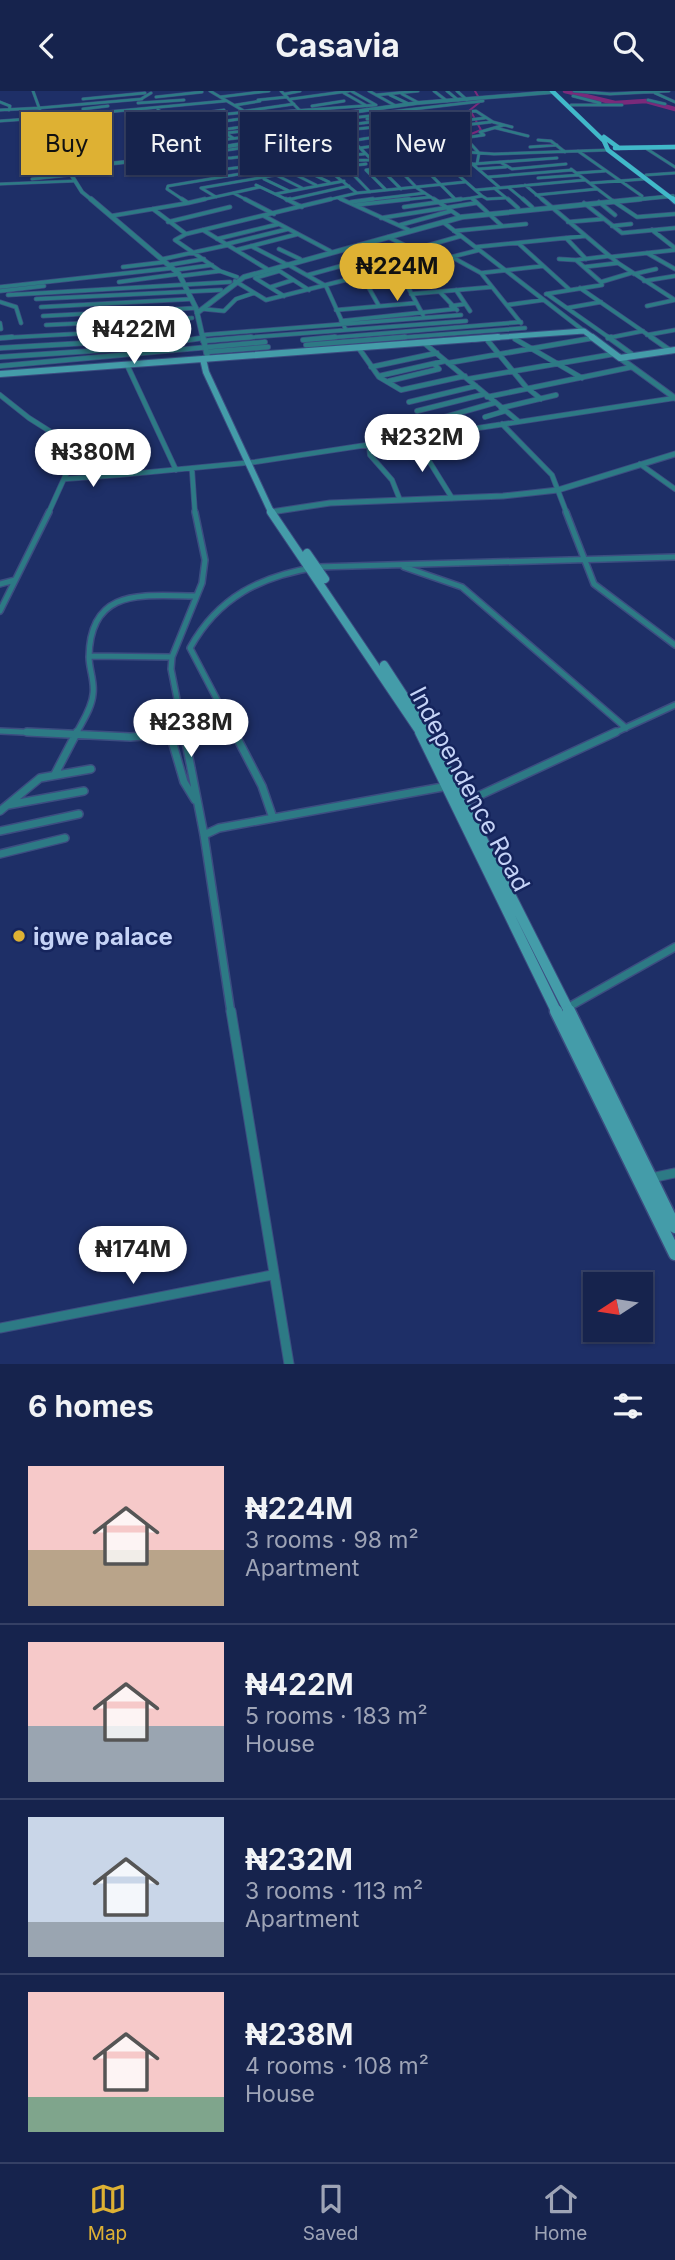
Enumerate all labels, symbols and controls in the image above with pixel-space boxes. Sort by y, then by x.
text: Casavia [275,26,400,65]
icon: back [28,27,66,65]
icon: search [609,27,647,65]
chip: Buy [21,112,112,175]
chip: Rent [126,112,226,175]
chip: Filters [240,112,357,175]
chip: New [371,112,470,175]
pin: ₦224M [348,243,446,303]
text: ₦224M [355,252,439,280]
pin: ₦422M [85,307,183,366]
text: ₦422M [92,315,176,343]
pin: ₦232M [373,415,471,474]
text: ₦232M [381,423,463,451]
pin: ₦380M [44,429,142,489]
text: ₦380M [51,438,135,466]
street label: Independence Road [404,682,536,896]
pin: ₦238M [142,699,240,759]
text: ₦238M [149,708,233,736]
place label: igwe palace [33,922,173,951]
marker: igwe palace [11,928,27,944]
pin: ₦174M [84,1227,182,1286]
text: ₦174M [95,1235,171,1263]
north arrow [583,1272,653,1342]
map controls [583,1272,653,1342]
icon: filters [609,1387,647,1425]
text: 6 homes [28,1388,154,1424]
text: ₦224M [245,1490,353,1526]
icon: home [84,1494,168,1578]
text: 3 rooms · 98 m² [245,1526,419,1554]
text: Apartment [245,1554,359,1582]
text: ₦422M [245,1666,354,1702]
icon: home [84,1670,168,1754]
text: 5 rooms · 183 m² [245,1702,428,1730]
text: House [245,1730,315,1758]
text: ₦232M [245,1841,353,1877]
icon: home [84,1845,168,1929]
text: 3 rooms · 113 m² [245,1877,423,1905]
text: Apartment [245,1905,359,1933]
text: ₦238M [245,2016,353,2052]
icon: home [84,2020,168,2104]
text: 4 rooms · 108 m² [245,2052,429,2080]
text: House [245,2080,315,2108]
tab: Map [88,2180,127,2245]
tab: Saved [303,2180,358,2245]
tab: Home [534,2180,587,2245]

